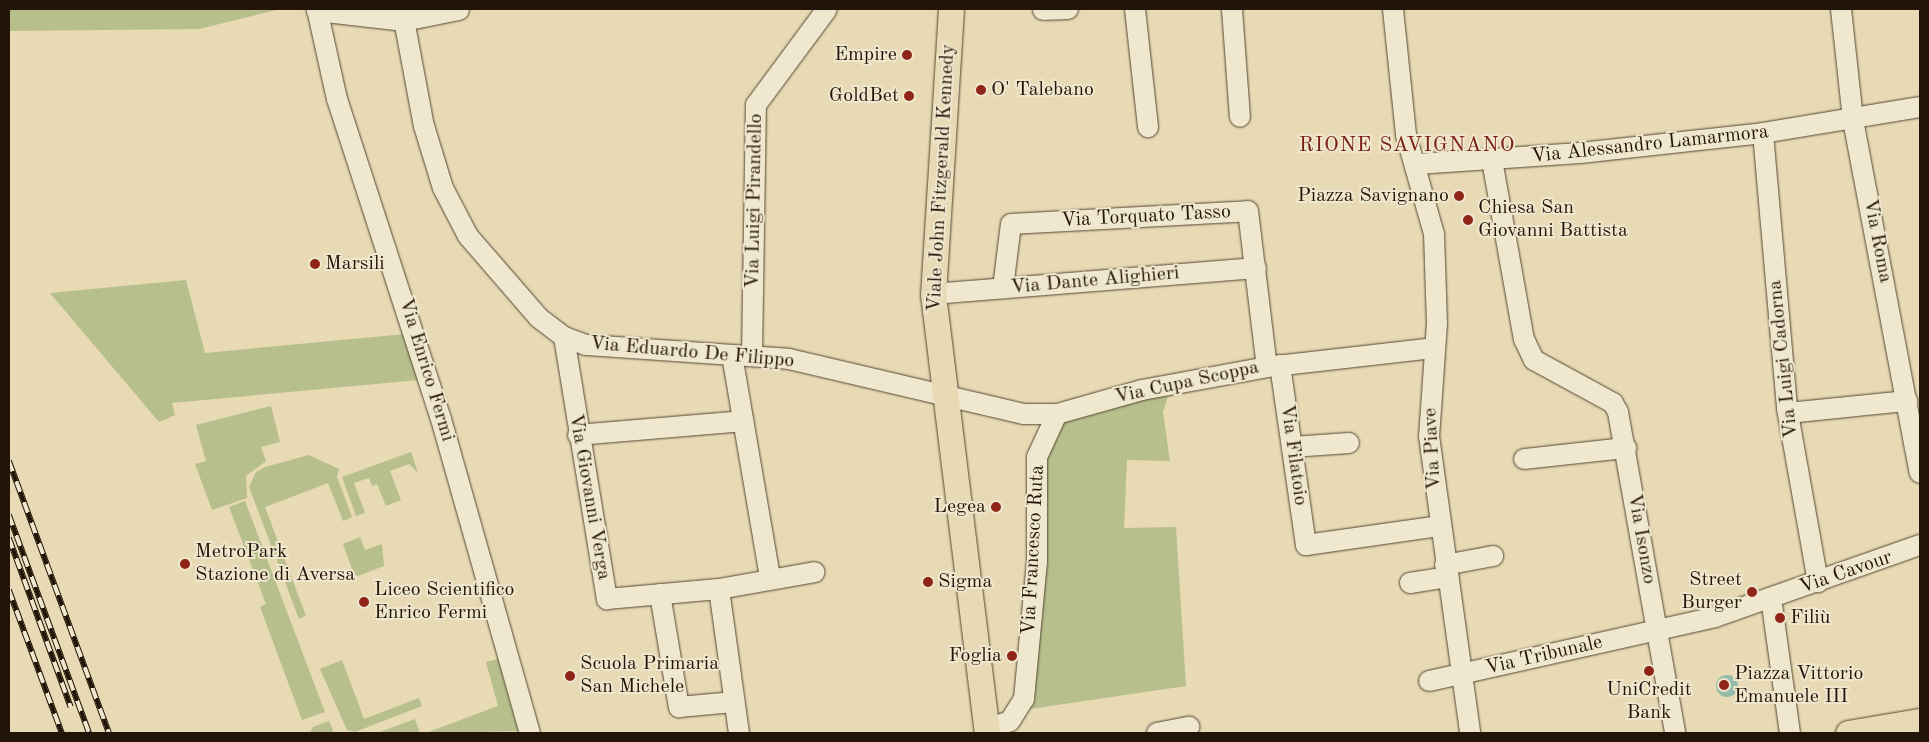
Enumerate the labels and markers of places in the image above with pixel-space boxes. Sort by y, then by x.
place label: Empire [834,43,897,67]
marker: Empire [901,49,913,61]
place label: O' Talebano [991,78,1094,102]
place label: GoldBet [829,84,899,108]
marker: O' Talebano [975,84,987,96]
marker: GoldBet [903,90,915,102]
place label: Piazza Savignano [1297,184,1449,208]
marker: Piazza Savignano [1453,190,1465,202]
place label: Chiesa San Giovanni Battista [1478,196,1628,243]
marker: Chiesa San Giovanni Battista [1462,214,1474,226]
place label: Marsili [325,252,385,276]
marker: Marsili [309,258,321,270]
place label: Legea [934,495,986,519]
marker: Legea [990,501,1002,513]
place label: MetroPark Stazione di Aversa [195,540,355,587]
marker: MetroPark Stazione di Aversa [179,558,191,570]
place label: Street Burger [1681,568,1742,615]
place label: Sigma [938,570,992,594]
marker: Sigma [922,576,934,588]
place label: Liceo Scientifico Enrico Fermi [374,578,514,625]
marker: Street Burger [1746,586,1758,598]
marker: Liceo Scientifico Enrico Fermi [358,596,370,608]
place label: Filiù [1790,606,1830,630]
marker: Filiù [1774,612,1786,624]
place label: Foglia [949,644,1002,668]
marker: Foglia [1006,650,1018,662]
place label: Scuola Primaria San Michele [580,652,719,699]
place label: Piazza Vittorio Emanuele III [1734,662,1863,709]
marker: UniCredit Bank [1643,665,1655,677]
marker: Scuola Primaria San Michele [564,670,576,682]
place label: UniCredit Bank [1606,679,1692,726]
marker: Piazza Vittorio Emanuele III [1718,679,1730,691]

